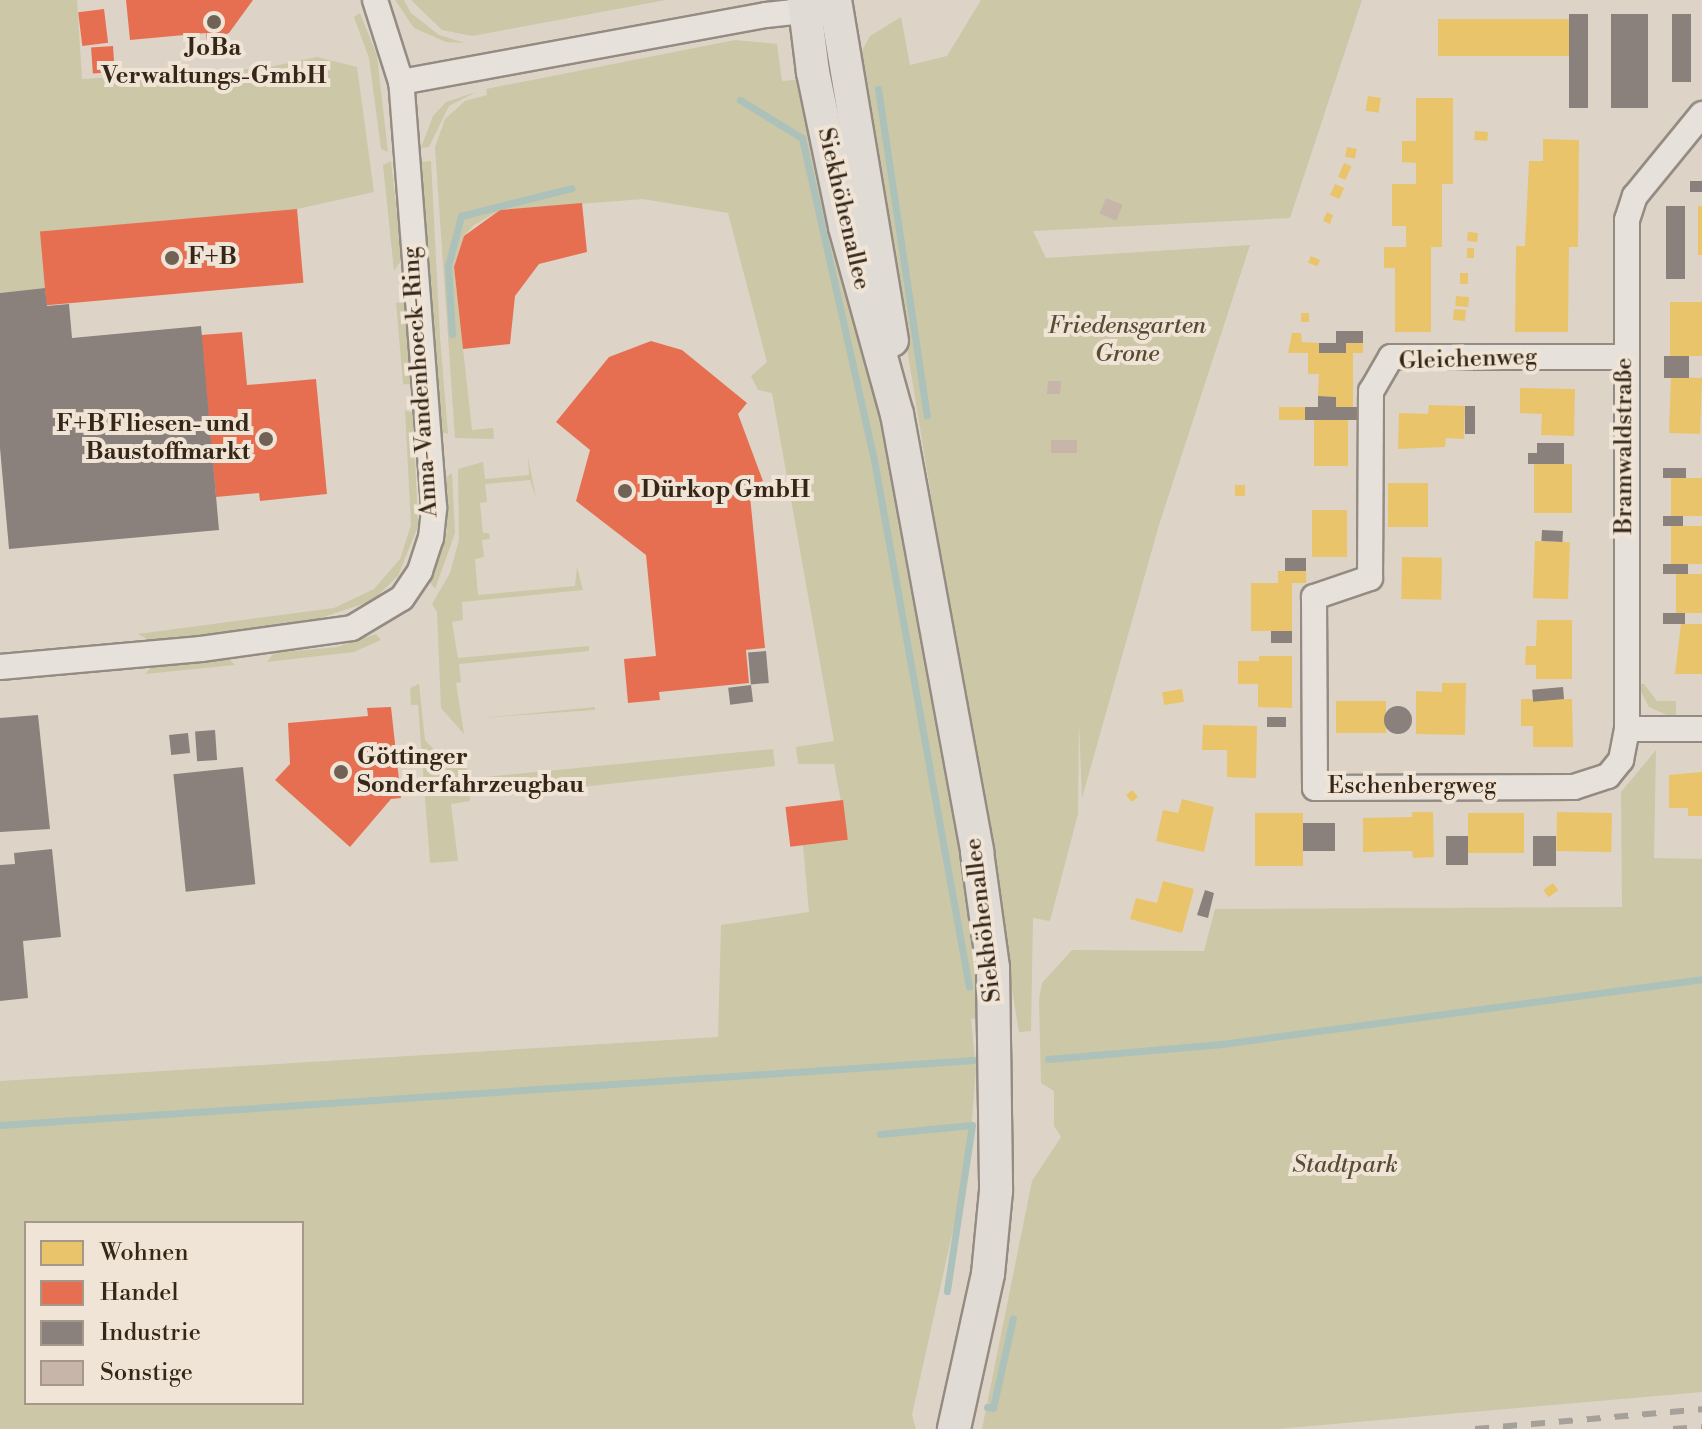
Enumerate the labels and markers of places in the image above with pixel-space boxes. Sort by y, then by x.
marker: JoBa Verwaltungs-GmbH [205,13,223,31]
place label: JoBa Verwaltungs-GmbH [101,35,327,91]
place label: F+B [188,244,237,272]
marker: F+B [163,249,181,267]
place label: F+B Fliesen- und Baustoffmarkt [56,411,250,467]
marker: F+B Fliesen- und Baustoffmarkt [257,430,275,448]
place label: Dürkop GmbH [641,477,810,505]
marker: Dürkop GmbH [616,482,634,500]
place label: Göttinger Sonderfahrzeugbau [357,744,584,800]
marker: Göttinger Sonderfahrzeugbau [332,763,350,781]

